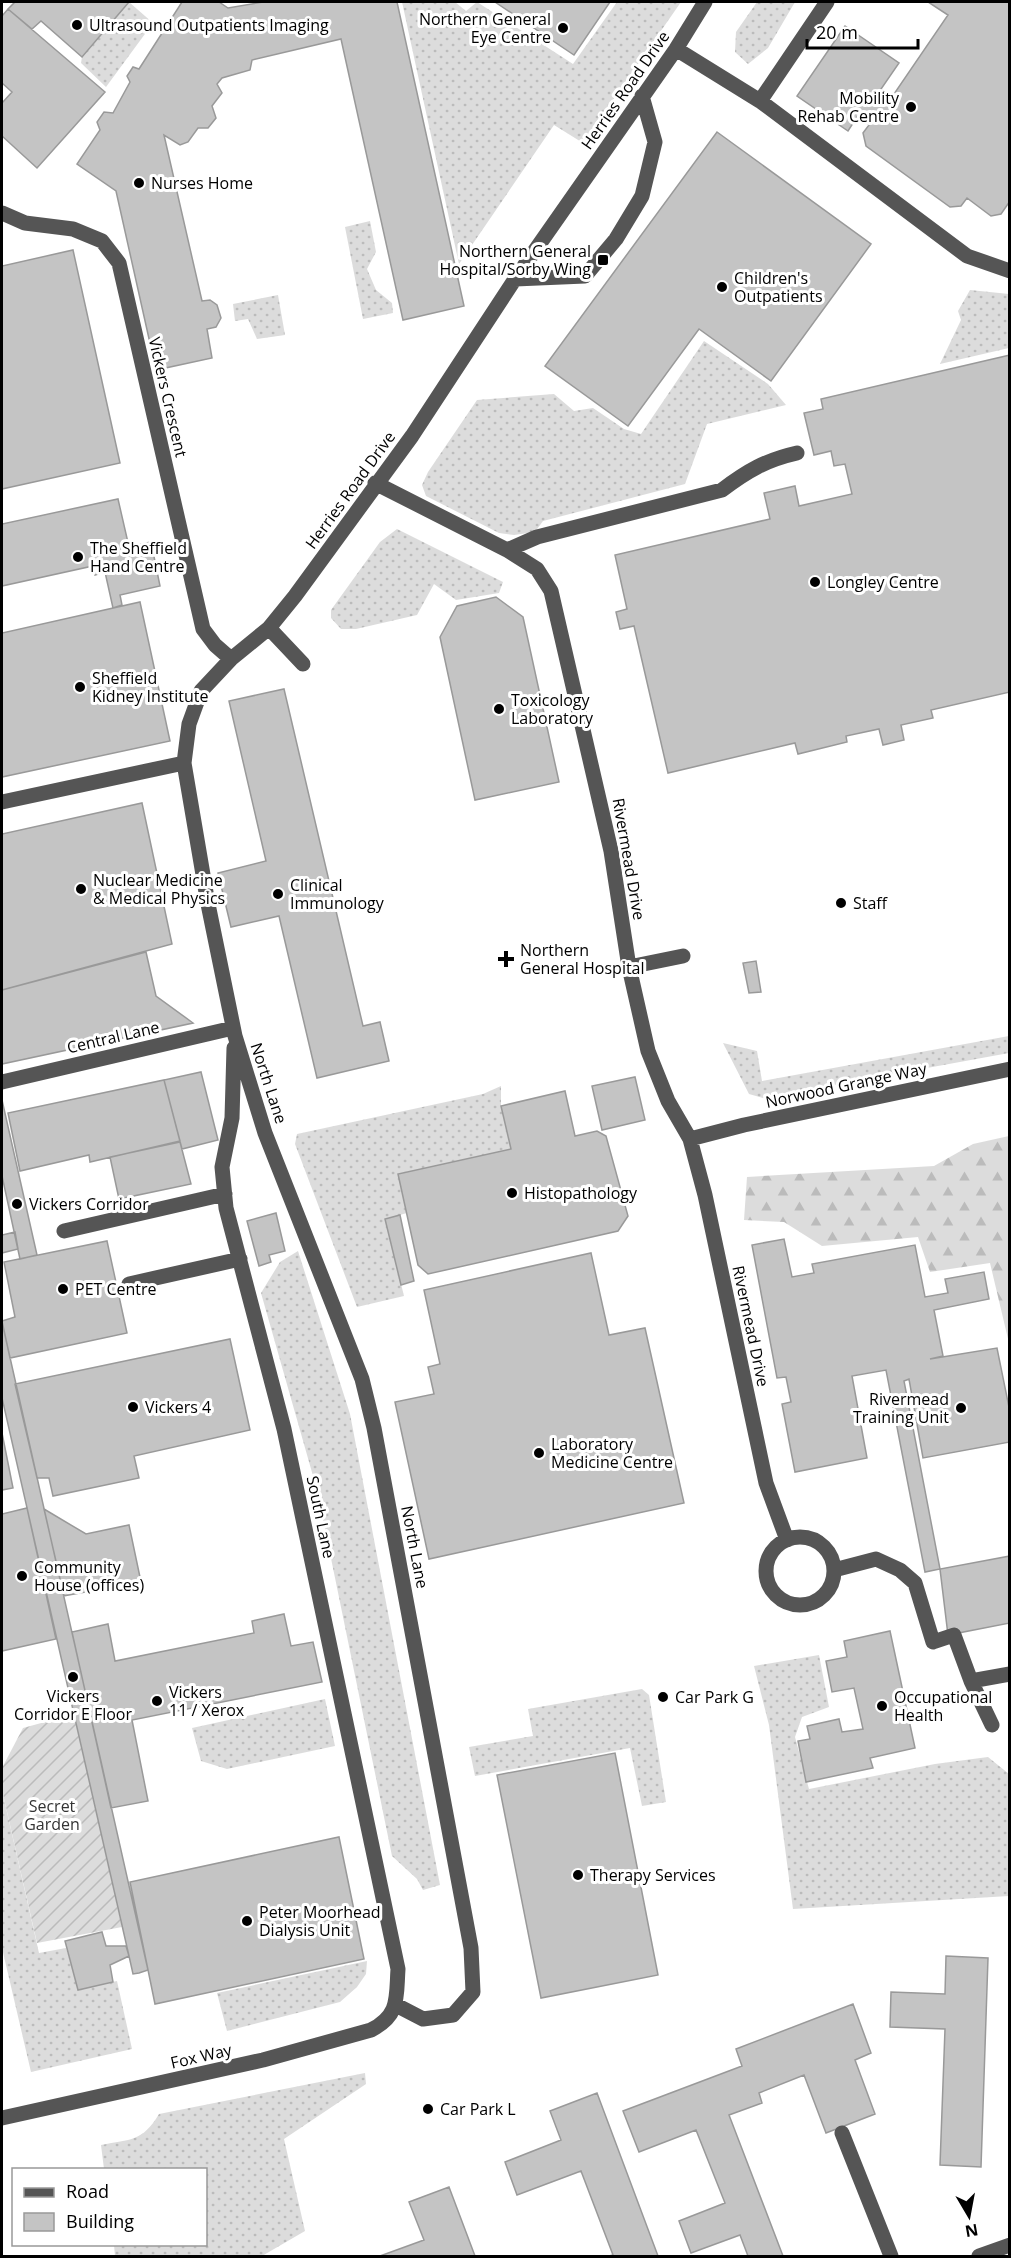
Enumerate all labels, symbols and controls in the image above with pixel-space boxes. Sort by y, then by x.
place label: Northern General Eye Centre [419,8,551,48]
scale bar [807,12,918,50]
place label: Ultrasound Outpatients Imaging [89,14,329,36]
marker: Ultrasound Outpatients Imaging [70,18,84,32]
text: 20 m [816,20,858,44]
marker: Northern General Eye Centre [556,21,570,35]
street label: Herries Road Drive [576,26,674,154]
place label: Mobility Rehab Centre [797,87,900,127]
marker: Mobility Rehab Centre [904,100,918,114]
place label: Nurses Home [151,172,253,194]
marker: Nurses Home [132,176,146,190]
place label: Northern General Hospital/Sorby Wing [439,240,591,280]
marker: Northern General Hospital/Sorby Wing [596,253,610,267]
place label: Children's Outpatients [734,267,823,307]
marker: Children's Outpatients [715,280,729,294]
street label: Vickers Crescent [144,335,193,459]
street label: Herries Road Drive [300,427,400,553]
place label: The Sheffield Hand Centre [90,537,187,577]
marker: The Sheffield Hand Centre [71,550,85,564]
place label: Longley Centre [827,571,939,593]
marker: Longley Centre [808,575,822,589]
place label: Sheffield Kidney Institute [92,667,208,707]
marker: Sheffield Kidney Institute [73,680,87,694]
place label: Toxicology Laboratory [511,689,594,729]
marker: Toxicology Laboratory [492,702,506,716]
street label: Rivermead Drive [607,796,651,922]
place label: Nuclear Medicine & Medical Physics [93,869,225,909]
place label: Clinical Immunology [290,874,385,914]
marker: Nuclear Medicine & Medical Physics [74,882,88,896]
marker: Clinical Immunology [271,887,285,901]
place label: Staff [853,892,888,914]
marker: Staff [834,896,848,910]
place label: Northern General Hospital [520,939,645,979]
marker: Northern General Hospital [497,950,515,968]
street label: Central Lane [65,1016,161,1058]
street label: North Lane [246,1040,292,1126]
street label: Norwood Grange Way [763,1057,930,1113]
place label: Histopathology [524,1182,638,1204]
marker: Histopathology [505,1186,519,1200]
place label: Vickers Corridor [29,1193,149,1215]
marker: Vickers Corridor [10,1197,24,1211]
street label: Rivermead Drive [727,1263,775,1389]
place label: PET Centre [75,1278,157,1300]
marker: PET Centre [56,1282,70,1296]
place label: Rivermead Training Unit [853,1388,949,1428]
place label: Vickers 4 [145,1396,211,1418]
marker: Vickers 4 [126,1400,140,1414]
marker: Rivermead Training Unit [954,1401,968,1415]
place label: Laboratory Medicine Centre [551,1433,673,1473]
marker: Laboratory Medicine Centre [532,1446,546,1460]
street label: South Lane [302,1474,340,1560]
street label: North Lane [396,1504,434,1590]
place label: Community House (offices) [34,1556,144,1596]
marker: Community House (offices) [15,1569,29,1583]
marker: Vickers Corridor E Floor [66,1670,80,1684]
place label: Vickers 11 / Xerox [169,1681,245,1721]
place label: Vickers Corridor E Floor [14,1685,132,1725]
place label: Car Park G [675,1686,754,1708]
place label: Occupational Health [894,1686,992,1726]
marker: Car Park G [656,1690,670,1704]
marker: Vickers 11 / Xerox [150,1694,164,1708]
marker: Occupational Health [875,1699,889,1713]
park label: Secret Garden [24,1795,80,1835]
place label: Therapy Services [590,1864,716,1886]
marker: Therapy Services [571,1868,585,1882]
place label: Peter Moorhead Dialysis Unit [259,1901,381,1941]
marker: Peter Moorhead Dialysis Unit [240,1914,254,1928]
street label: Fox Way [168,2038,235,2074]
place label: Car Park L [440,2098,516,2120]
marker: Car Park L [421,2102,435,2116]
legend [12,2168,207,2246]
text: Road [66,2179,109,2203]
north arrow [939,2186,999,2246]
text: Building [66,2209,134,2233]
text: N [963,2219,980,2243]

